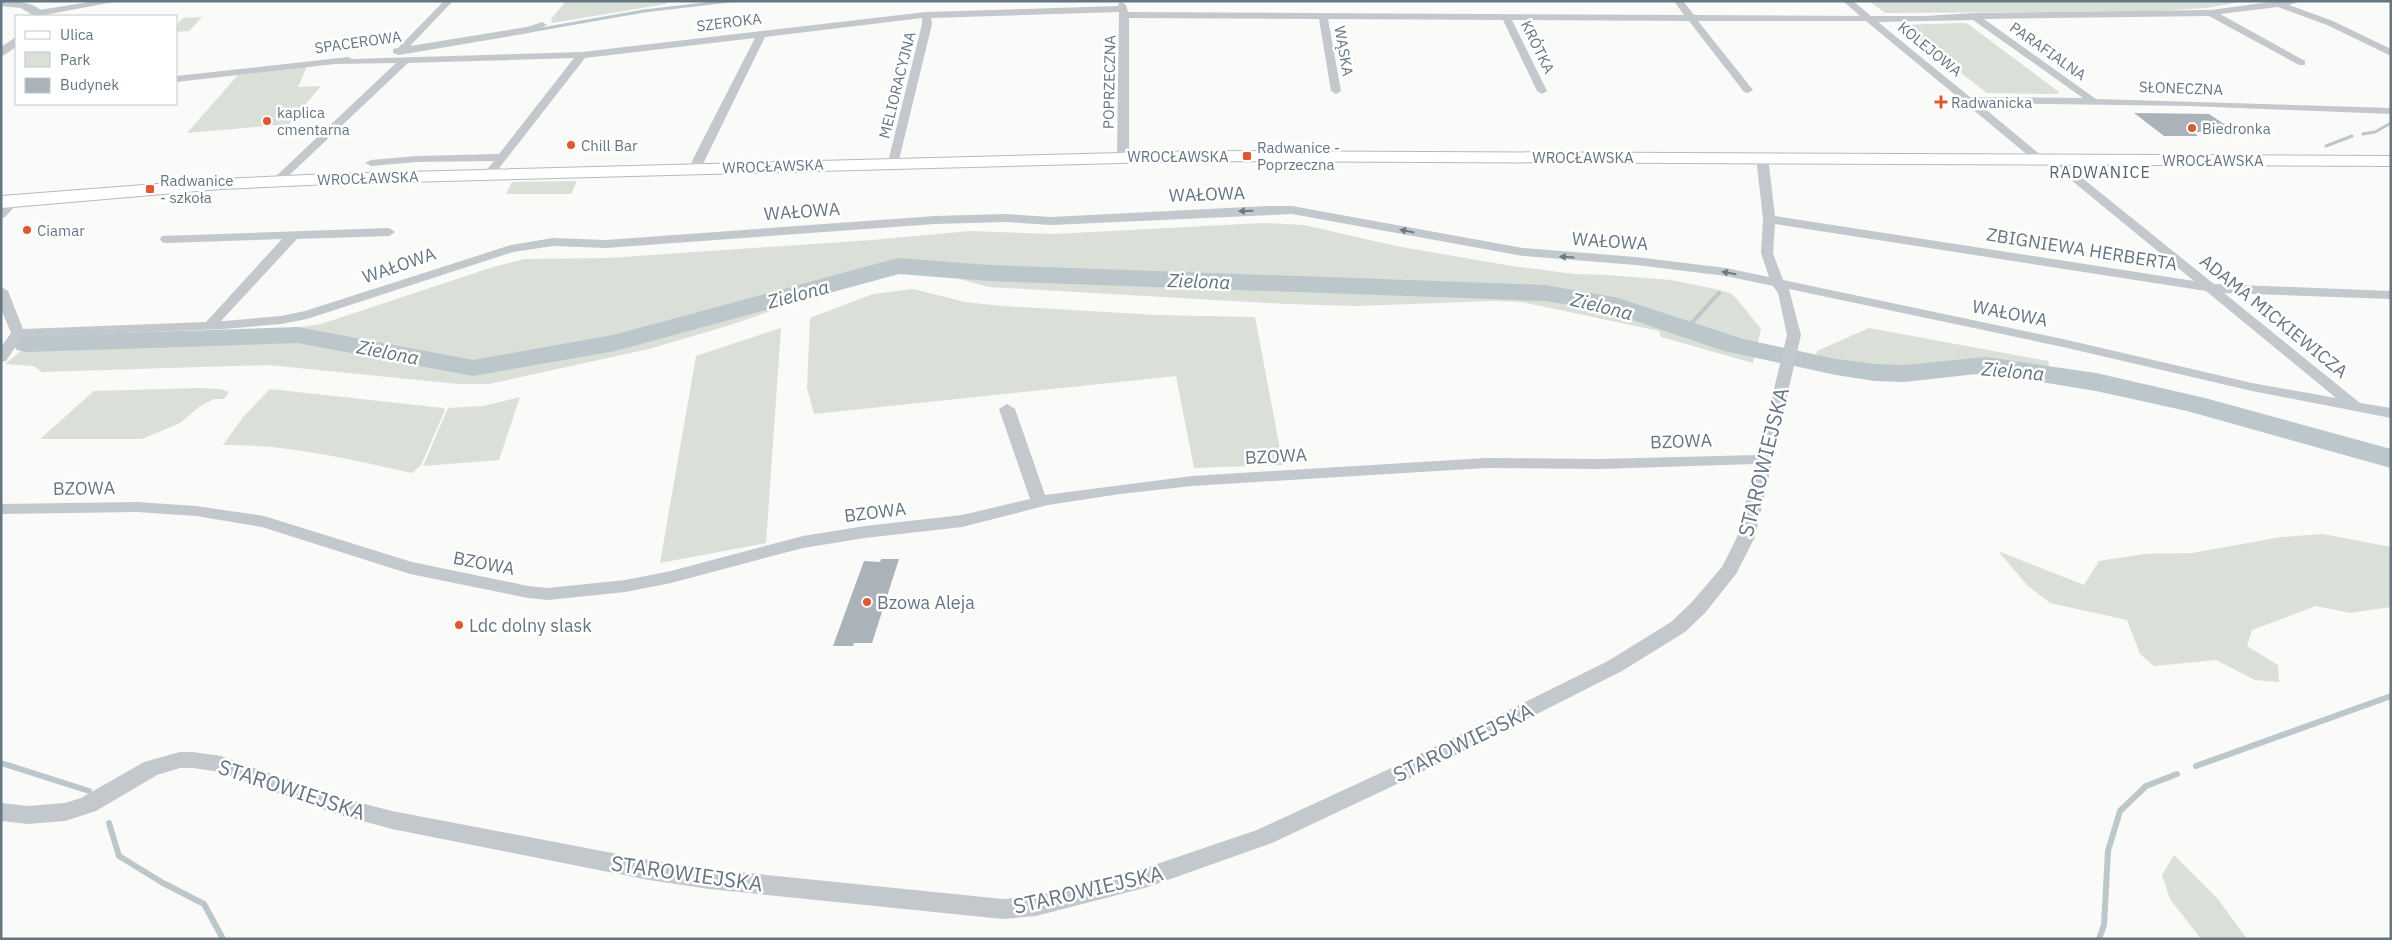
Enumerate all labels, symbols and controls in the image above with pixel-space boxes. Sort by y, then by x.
street label: SZEROKA [695,9,763,35]
legend [15,15,178,105]
street label: KRÓTKA [1517,17,1559,77]
street label: KOLEJOWA [1894,17,1966,81]
street label: PARAFIALNA [2006,18,2090,85]
street label: WĄSKA [1330,24,1358,78]
text: Ulica [60,25,94,44]
street label: SPACEROWA [313,26,403,58]
street label: MELIORACYJNA [875,29,920,140]
street label: POPRZECZNA [1099,34,1119,129]
text: Park [60,50,90,69]
text: Budynek [60,75,119,94]
street label: SŁONECZNA [2139,77,2224,99]
place label: Radwanicka [1951,93,2032,112]
marker: Radwanicka [1935,96,1947,108]
place label: kaplica cmentarna [277,103,350,139]
marker: kaplica cmentarna [261,115,273,127]
place label: Biedronka [2202,119,2271,138]
marker: Biedronka [2186,122,2198,134]
place label: Chill Bar [581,136,638,155]
place label: Radwanice - Poprzeczna [1257,138,1340,174]
marker: Chill Bar [565,139,577,151]
street label: WROCŁAWSKA [1127,147,1229,166]
street label: WROCŁAWSKA [1532,148,1634,167]
marker: Radwanice - Poprzeczna [1241,150,1253,162]
street label: WROCŁAWSKA [2162,151,2264,170]
street label: WROCŁAWSKA [722,155,824,177]
district label: RADWANICE [2049,162,2151,182]
street label: WROCŁAWSKA [317,167,419,189]
place label: Radwanice - szkoła [160,171,234,207]
street label: WAŁOWA [1168,181,1246,207]
marker: Radwanice - szkoła [144,183,156,195]
street label: WAŁOWA [763,197,841,225]
one-way arrow [1238,207,1254,215]
place label: Ciamar [37,221,85,240]
street label: ZBIGNIEWA HERBERTA [1985,223,2179,276]
marker: Ciamar [21,224,33,236]
one-way arrow [1399,226,1415,234]
street label: WAŁOWA [1571,227,1649,255]
street label: WAŁOWA [359,242,439,288]
street label: ADAMA MICKIEWICZA [2195,249,2353,383]
one-way arrow [1559,252,1575,260]
water label: Zielona [1166,268,1231,294]
one-way arrow [1721,268,1737,276]
water label: Zielona [764,274,831,314]
water label: Zielona [1568,287,1635,325]
street label: WAŁOWA [1970,294,2050,332]
water label: Zielona [354,334,421,370]
water label: Zielona [1980,356,2045,386]
street label: STAROWIEJSKA [1731,384,1795,540]
street label: BZOWA [1650,428,1713,454]
street label: BZOWA [1244,443,1308,469]
street label: BZOWA [53,476,116,500]
street label: BZOWA [843,497,908,527]
street label: BZOWA [451,546,517,580]
place label: Bzowa Aleja [877,591,975,614]
marker: Bzowa Aleja [861,596,873,608]
place label: Ldc dolny slask [469,614,592,637]
marker: Ldc dolny slask [453,619,465,631]
street label: STAROWIEJSKA [1388,696,1538,788]
street label: STAROWIEJSKA [215,752,369,826]
street label: STAROWIEJSKA [609,848,765,898]
street label: STAROWIEJSKA [1010,858,1166,920]

